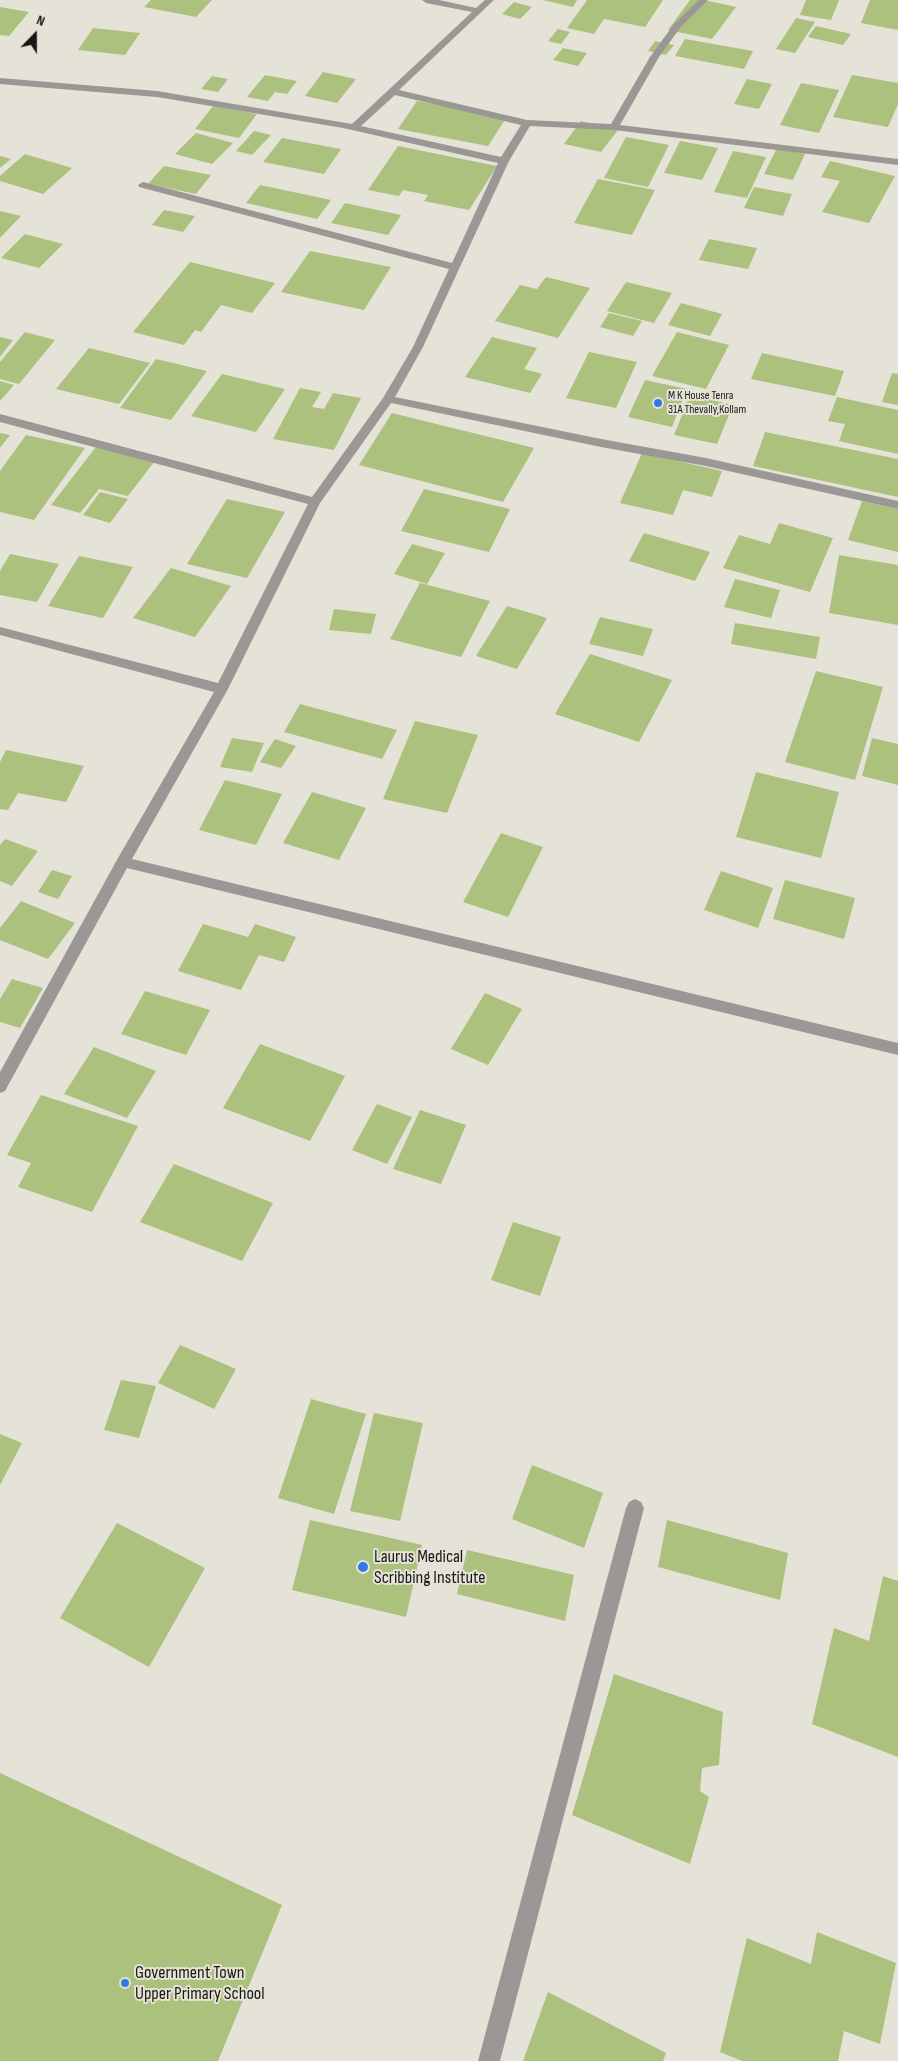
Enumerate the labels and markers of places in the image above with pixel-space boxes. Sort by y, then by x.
place label: M K House Tenra 31A Thevally,Kollam [668,389,746,417]
marker: M K House Tenra 31A Thevally,Kollam [652,397,664,409]
place label: Laurus Medical Scribbing Institute [374,1546,486,1588]
marker: Laurus Medical Scribbing Institute [356,1560,370,1574]
place label: Government Town Upper Primary School [135,1962,265,2005]
marker: Government Town Upper Primary School [119,1977,131,1989]

